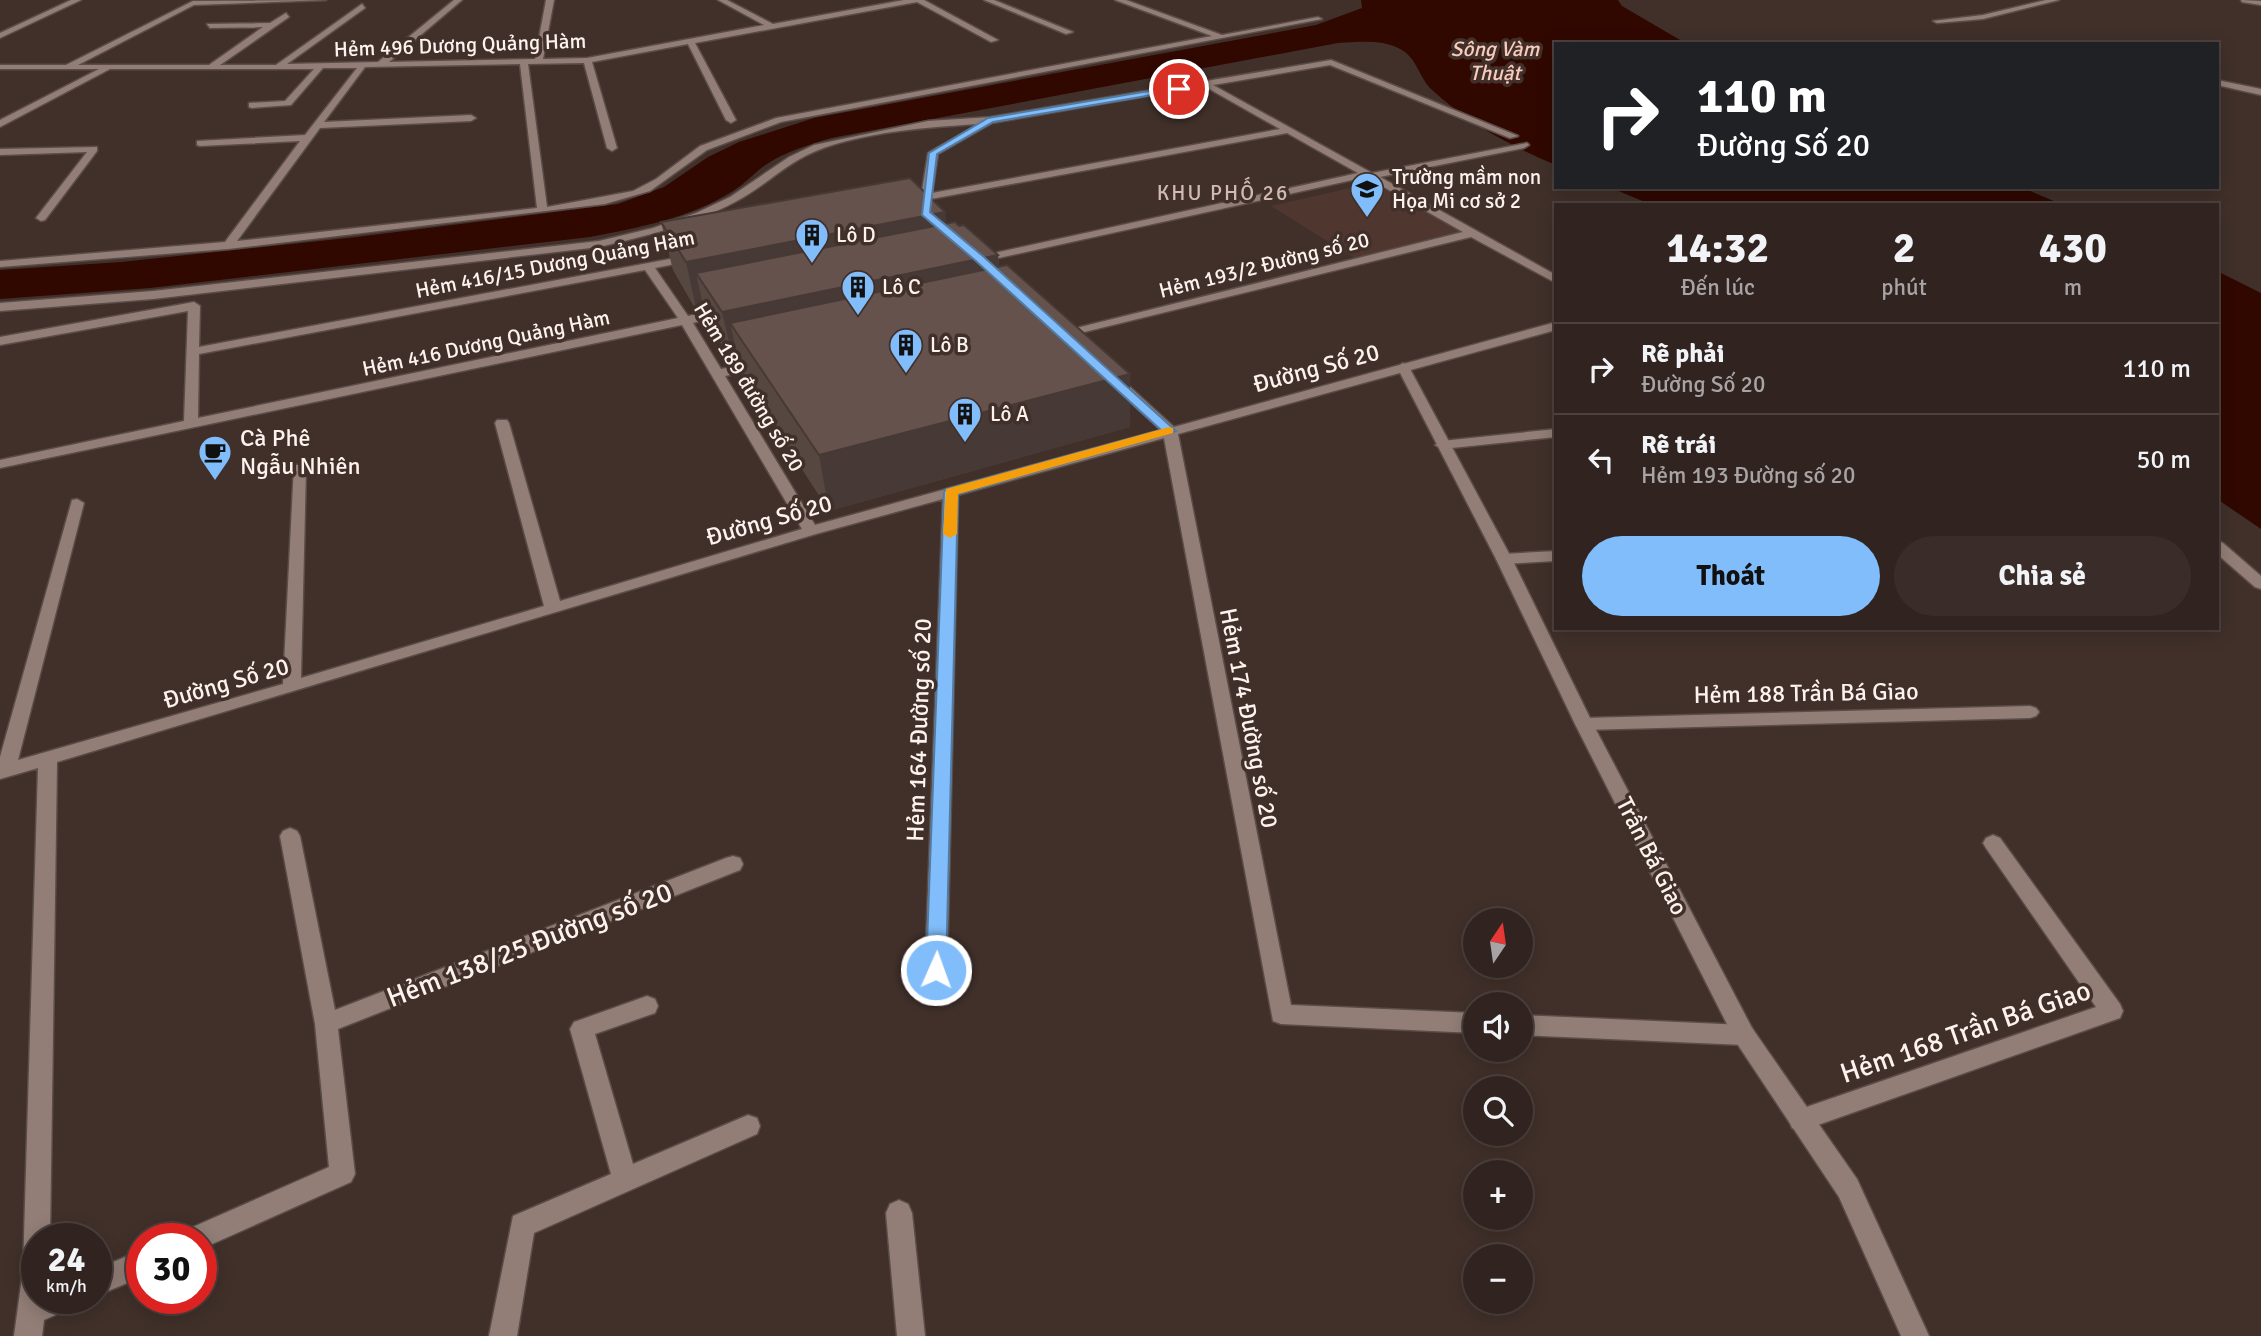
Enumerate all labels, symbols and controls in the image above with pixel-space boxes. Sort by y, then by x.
street label: Hẻm 496 Dương Quảng Hàm [333,28,587,62]
water label: Sông Vàm Thuật [1451,36,1540,86]
pin [1149,59,1209,119]
text: 110 m [1697,66,1827,126]
icon: arrive [1160,70,1198,108]
icon: right [1582,70,1673,161]
text: Đường Số 20 [1697,126,1870,165]
place label: Trường mầm non Họa Mi cơ sở 2 [1392,164,1541,214]
school or university icon: Trường mầm non Họa Mi cơ sở 2 [1348,170,1386,219]
district label: KHU PHỐ 26 [1157,176,1289,206]
building icon: Lô D [793,216,831,265]
place label: Lô D [836,222,876,248]
text: 14:32 [1666,223,1769,274]
text: 2 [1893,223,1915,274]
text: 430 [2039,223,2107,274]
street label: Hẻm 416/15 Dương Quảng Hàm [413,224,697,304]
street label: Hẻm 193/2 Đường số 20 [1156,226,1372,304]
building icon: Lô C [839,268,877,317]
text: Đến lúc [1681,273,1755,302]
text: phút [1881,273,1927,302]
text: m [2064,273,2082,302]
place label: Lô C [882,274,921,300]
street label: Hẻm 189 đường số 20 [688,298,810,476]
street label: Hẻm 416 Dương Quảng Hàm [360,304,612,382]
building icon: Lô B [887,326,925,375]
place label: Lô B [930,332,969,358]
street label: Đường Số 20 [1249,337,1383,399]
text: Rẽ phải [1641,338,1725,370]
icon: right [1582,350,1620,388]
text: 110 m [2122,353,2191,385]
text: Đường Số 20 [1641,370,1765,399]
building icon: Lô A [946,395,984,444]
place label: Lô A [990,401,1029,427]
place label: Cà Phê Ngẫu Nhiên [240,423,361,481]
text: Rẽ trái [1641,429,1716,461]
cafe icon: Cà Phê Ngẫu Nhiên [196,433,234,482]
icon: left [1582,441,1620,479]
text: 50 m [2136,444,2191,476]
text: Hẻm 193 Đường số 20 [1641,461,1855,490]
street label: Đường Số 20 [703,488,835,552]
button: Thoát [1582,536,1880,616]
button: Chia sẻ [1894,536,2191,616]
street label: Hẻm 174 Đường số 20 [1213,605,1285,831]
street label: Hẻm 164 Đường số 20 [900,618,938,842]
street label: Đường Số 20 [160,651,292,715]
street label: Hẻm 188 Trần Bá Giao [1693,676,1919,710]
street label: Trần Bá Giao [1610,792,1694,920]
street label: Hẻm 138/25 Đường số 20 [382,875,677,1015]
north arrow [1463,908,1533,978]
map controls [1463,908,1533,1314]
position arrow [899,933,973,1007]
street label: Hẻm 168 Trần Bá Giao [1836,973,2095,1091]
button: sound [1463,992,1533,1062]
button: search [1463,1076,1533,1146]
button: + [1463,1160,1533,1230]
speed limit sign: 30 [126,1223,217,1314]
text: 24 [48,1238,85,1281]
button: − [1463,1244,1533,1314]
text: km/h [46,1275,87,1297]

